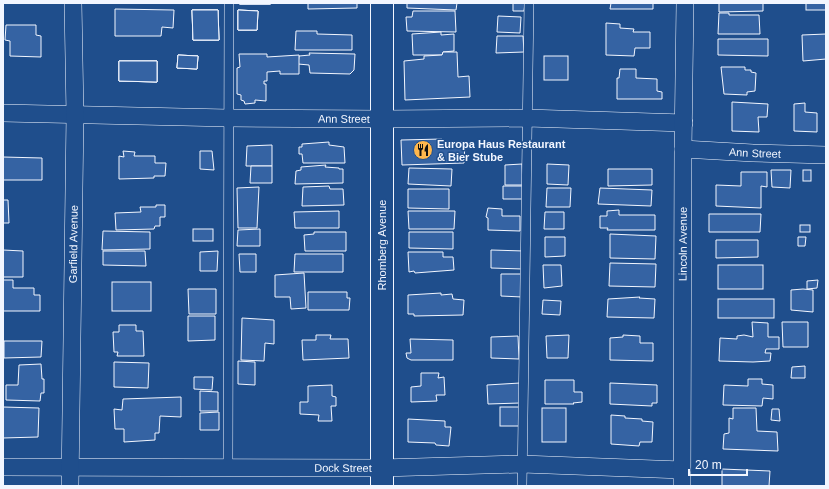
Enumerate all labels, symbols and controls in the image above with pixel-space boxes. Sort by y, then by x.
street label: Ann Street [318,113,370,125]
place label: Europa Haus Restaurant & Bier Stube [437,138,566,163]
restaurant icon: Europa Haus Restaurant & Bier Stube [412,139,434,161]
street label: Ann Street [729,146,781,160]
street label: Rhomberg Avenue [376,200,388,290]
street label: Garfield Avenue [67,205,80,283]
street label: Lincoln Avenue [677,207,689,281]
scale bar [689,451,747,477]
text: 20 m [695,458,722,472]
street label: Dock Street [314,462,372,474]

